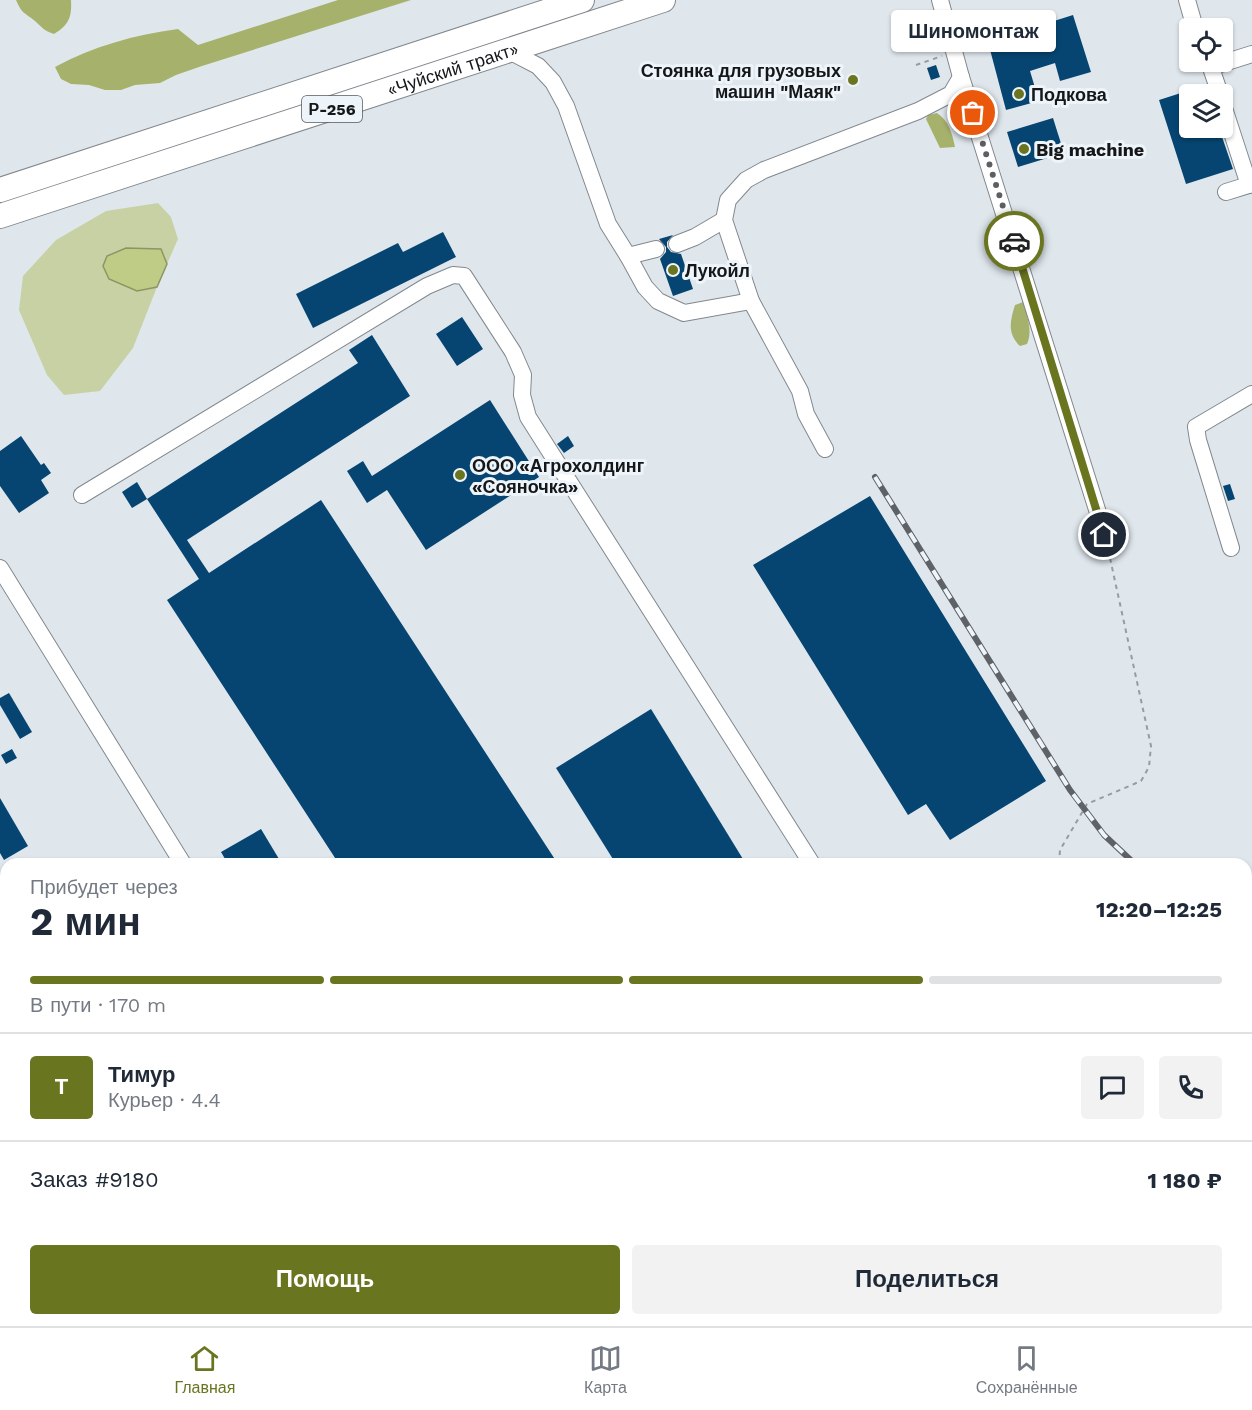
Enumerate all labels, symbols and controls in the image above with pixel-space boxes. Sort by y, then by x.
callout: Шиномонтаж [890,11,1056,53]
map controls [1179,18,1233,138]
button: locate [1179,18,1233,72]
text: Шиномонтаж [908,19,1039,43]
street label: «Чуйский тракт» [384,37,521,100]
place label: Стоянка для грузовых машин "Маяк" [641,60,841,102]
marker: Стоянка для грузовых машин "Маяк" [846,73,860,87]
place label: Подкова [1031,84,1108,105]
button: layers [1179,84,1233,138]
pin [947,87,998,138]
marker: Подкова [1012,87,1026,101]
road number: Р-256 [302,96,362,122]
icon: bag [956,96,989,129]
place label: Big machine [1036,139,1144,160]
marker: Big machine [1017,142,1031,156]
courier [984,211,1044,271]
icon: car [998,225,1031,258]
place label: Лукойл [685,260,750,281]
marker: Лукойл [666,263,680,277]
place label: ООО «Агрохолдинг «Сояночка» [472,455,645,497]
marker: ООО «Агрохолдинг «Сояночка» [453,468,467,482]
pin [1078,509,1129,560]
icon: home [1087,518,1120,551]
text: Прибудет через [30,875,178,899]
text: 12:20–12:25 [1096,897,1222,922]
text: 2 мин [30,899,141,944]
text: В пути · 170 m [30,993,166,1017]
button: chat [1081,1056,1144,1119]
button: phone [1159,1056,1222,1119]
text: Тимур [108,1062,176,1087]
text: Т [55,1074,68,1099]
text: Курьер · 4.4 [108,1088,221,1112]
text: Заказ #9180 [30,1167,159,1192]
text: 1 180 ₽ [1148,1168,1222,1193]
button: Помощь [30,1245,620,1314]
button: Поделиться [632,1245,1222,1314]
tab: Главная [174,1342,235,1397]
tab: Карта [584,1342,627,1397]
tab: Сохранённые [976,1342,1078,1397]

